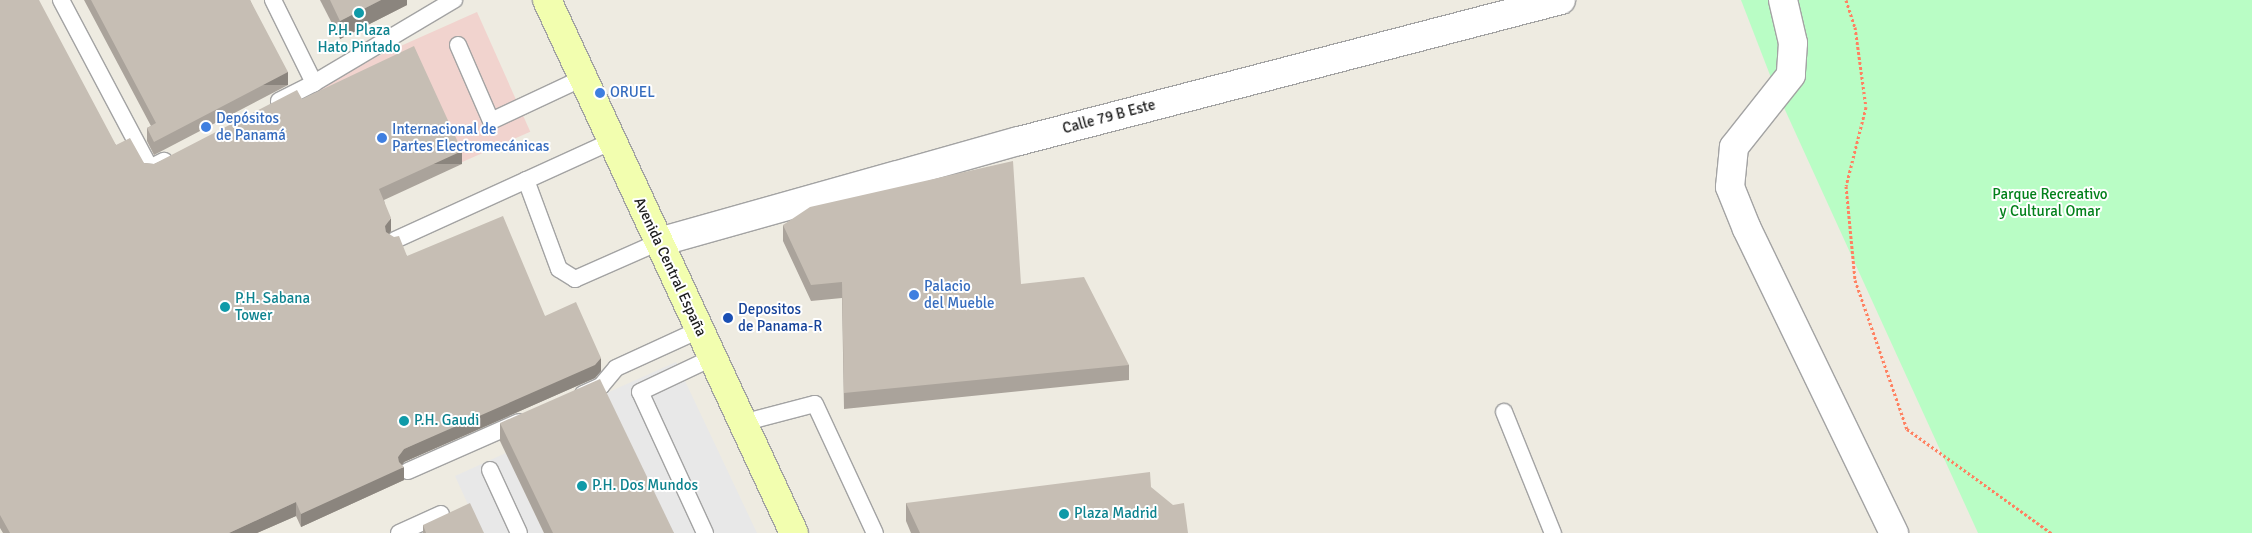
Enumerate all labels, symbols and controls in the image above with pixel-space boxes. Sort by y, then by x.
marker: P.H. Plaza Hato Pintado [353,7,365,19]
place label: P.H. Plaza Hato Pintado [317,21,401,56]
place label: ORUEL [610,84,655,102]
marker: ORUEL [594,87,606,99]
street label: Calle 79 B Este [1061,96,1157,138]
place label: Depósitos de Panamá [216,109,286,144]
place label: Internacional de Partes Electromecánicas [392,120,549,155]
marker: Depósitos de Panamá [200,121,212,133]
marker: Internacional de Partes Electromecánicas [376,132,388,144]
park label: Parque Recreativo y Cultural Omar [1992,185,2108,220]
street label: Avenida Central España [630,195,710,339]
place label: Palacio del Mueble [924,277,995,312]
place label: P.H. Sabana Tower [235,289,310,324]
marker: Palacio del Mueble [908,289,920,301]
place label: Depositos de Panama-R [738,300,822,335]
marker: P.H. Sabana Tower [219,301,231,313]
marker: Depositos de Panama-R [722,312,734,324]
place label: P.H. Gaudi [414,412,479,430]
marker: P.H. Gaudi [398,415,410,427]
place label: P.H. Dos Mundos [592,477,698,495]
marker: P.H. Dos Mundos [576,480,588,492]
place label: Plaza Madrid [1074,505,1158,523]
marker: Plaza Madrid [1058,508,1070,520]

